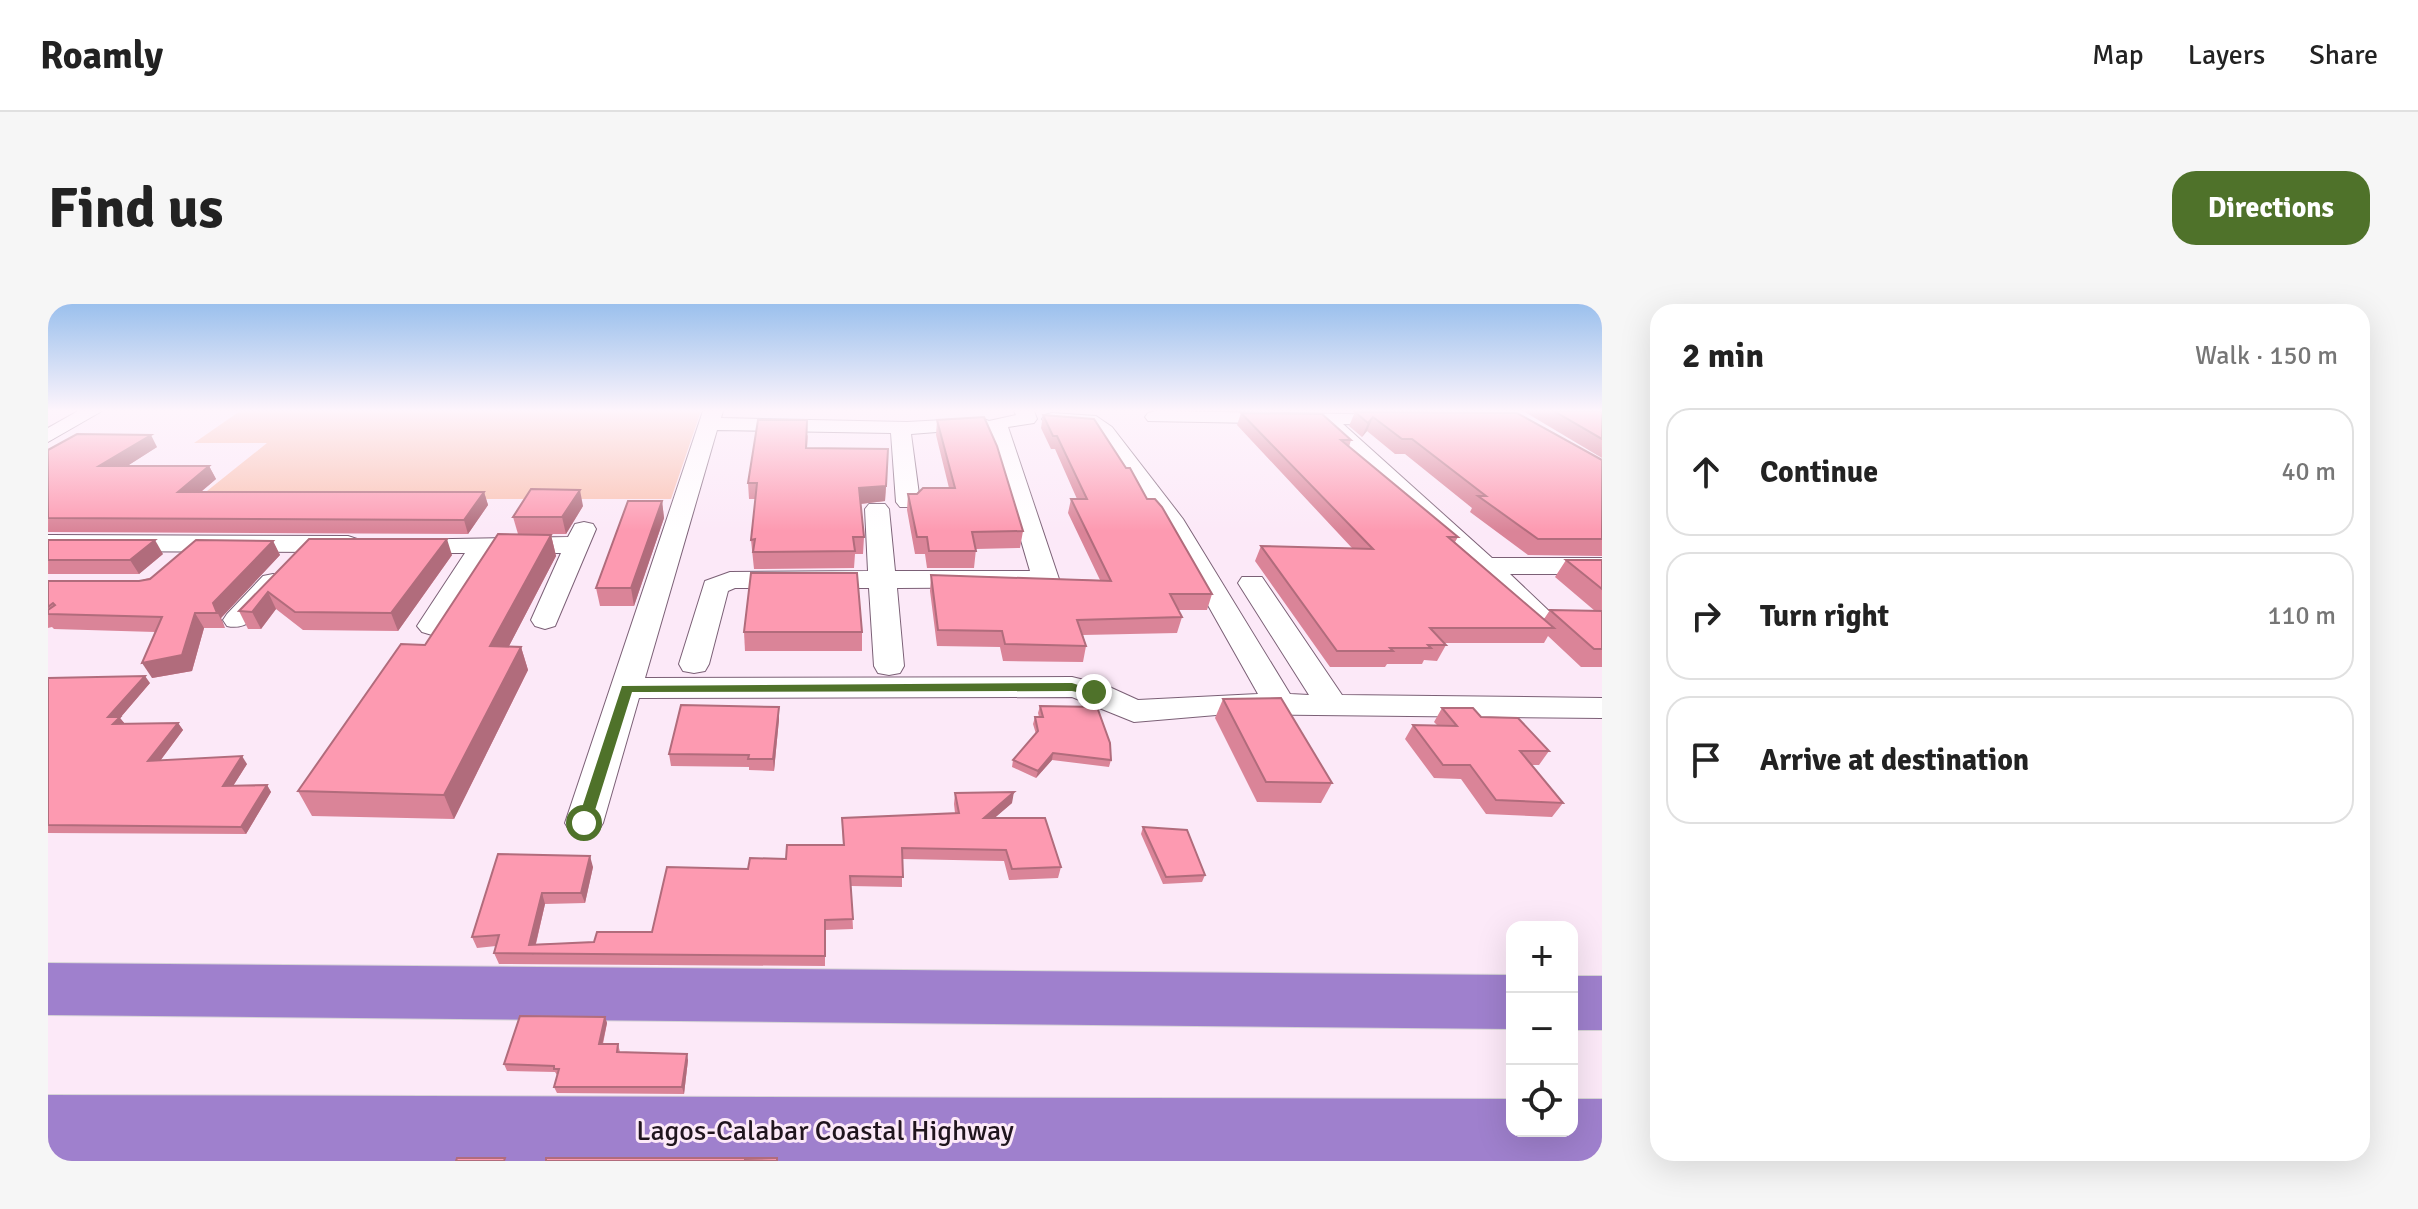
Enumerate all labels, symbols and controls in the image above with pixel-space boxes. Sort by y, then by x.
text: Roamly [40,32,163,79]
text: Map [2092,38,2144,72]
text: Layers [2188,38,2265,72]
text: Share [2309,38,2378,72]
button: Directions [2172,171,2370,245]
text: Find us [48,174,223,243]
text: 2 min [1682,335,1764,377]
text: Walk · 150 m [2195,340,2338,372]
icon: ahead [1684,450,1728,494]
text: Continue [1760,454,1878,491]
text: 40 m [2281,456,2336,488]
icon: right [1684,594,1728,638]
text: Turn right [1760,598,1889,635]
text: 110 m [2267,600,2336,632]
route end [1076,674,1112,710]
icon: arrive [1684,738,1728,782]
text: Arrive at destination [1760,742,2029,779]
route start [566,805,602,841]
map controls [1506,921,1578,1137]
button: + [1506,921,1578,993]
button: − [1506,993,1578,1065]
button: locate [1506,1065,1578,1137]
street label: Lagos-Calabar Coastal Highway [636,1114,1014,1148]

